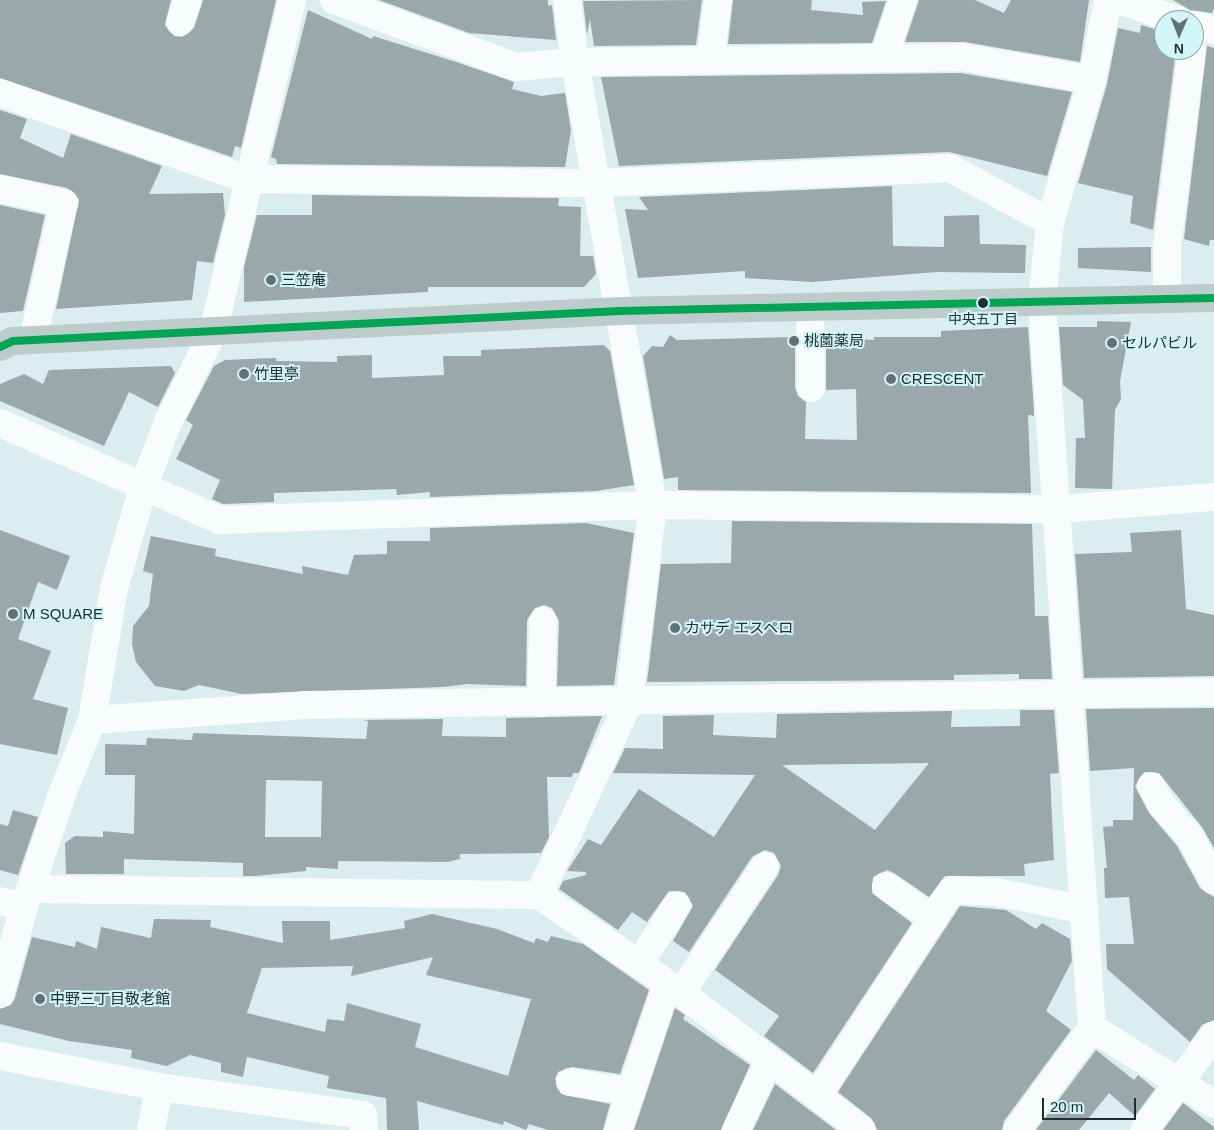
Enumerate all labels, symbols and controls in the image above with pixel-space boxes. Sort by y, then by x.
north arrow [1154,10,1204,60]
text: N [1174,41,1184,57]
place label: 三笠庵 [281,271,326,289]
marker: 三笠庵 [265,274,277,286]
marker: 中央五丁目 [978,298,988,308]
place label: 中央五丁目 [948,311,1018,327]
place label: 桃薗薬局 [804,332,864,350]
place label: セルパビル [1122,334,1197,352]
marker: 桃薗薬局 [788,335,800,347]
marker: セルパビル [1106,337,1118,349]
place label: 竹里亭 [254,365,299,383]
marker: 竹里亭 [238,368,250,380]
place label: CRESCENT [901,370,984,388]
marker: CRESCENT [885,373,897,385]
place label: M SQUARE [23,605,103,623]
marker: M SQUARE [7,608,19,620]
place label: カサデ エスペロ [685,619,794,637]
marker: カサデ エスペロ [669,622,681,634]
place label: 中野三丁目敬老館 [50,990,170,1008]
marker: 中野三丁目敬老館 [34,993,46,1005]
scale bar [1044,1088,1138,1120]
text: 20 m [1050,1098,1083,1115]

